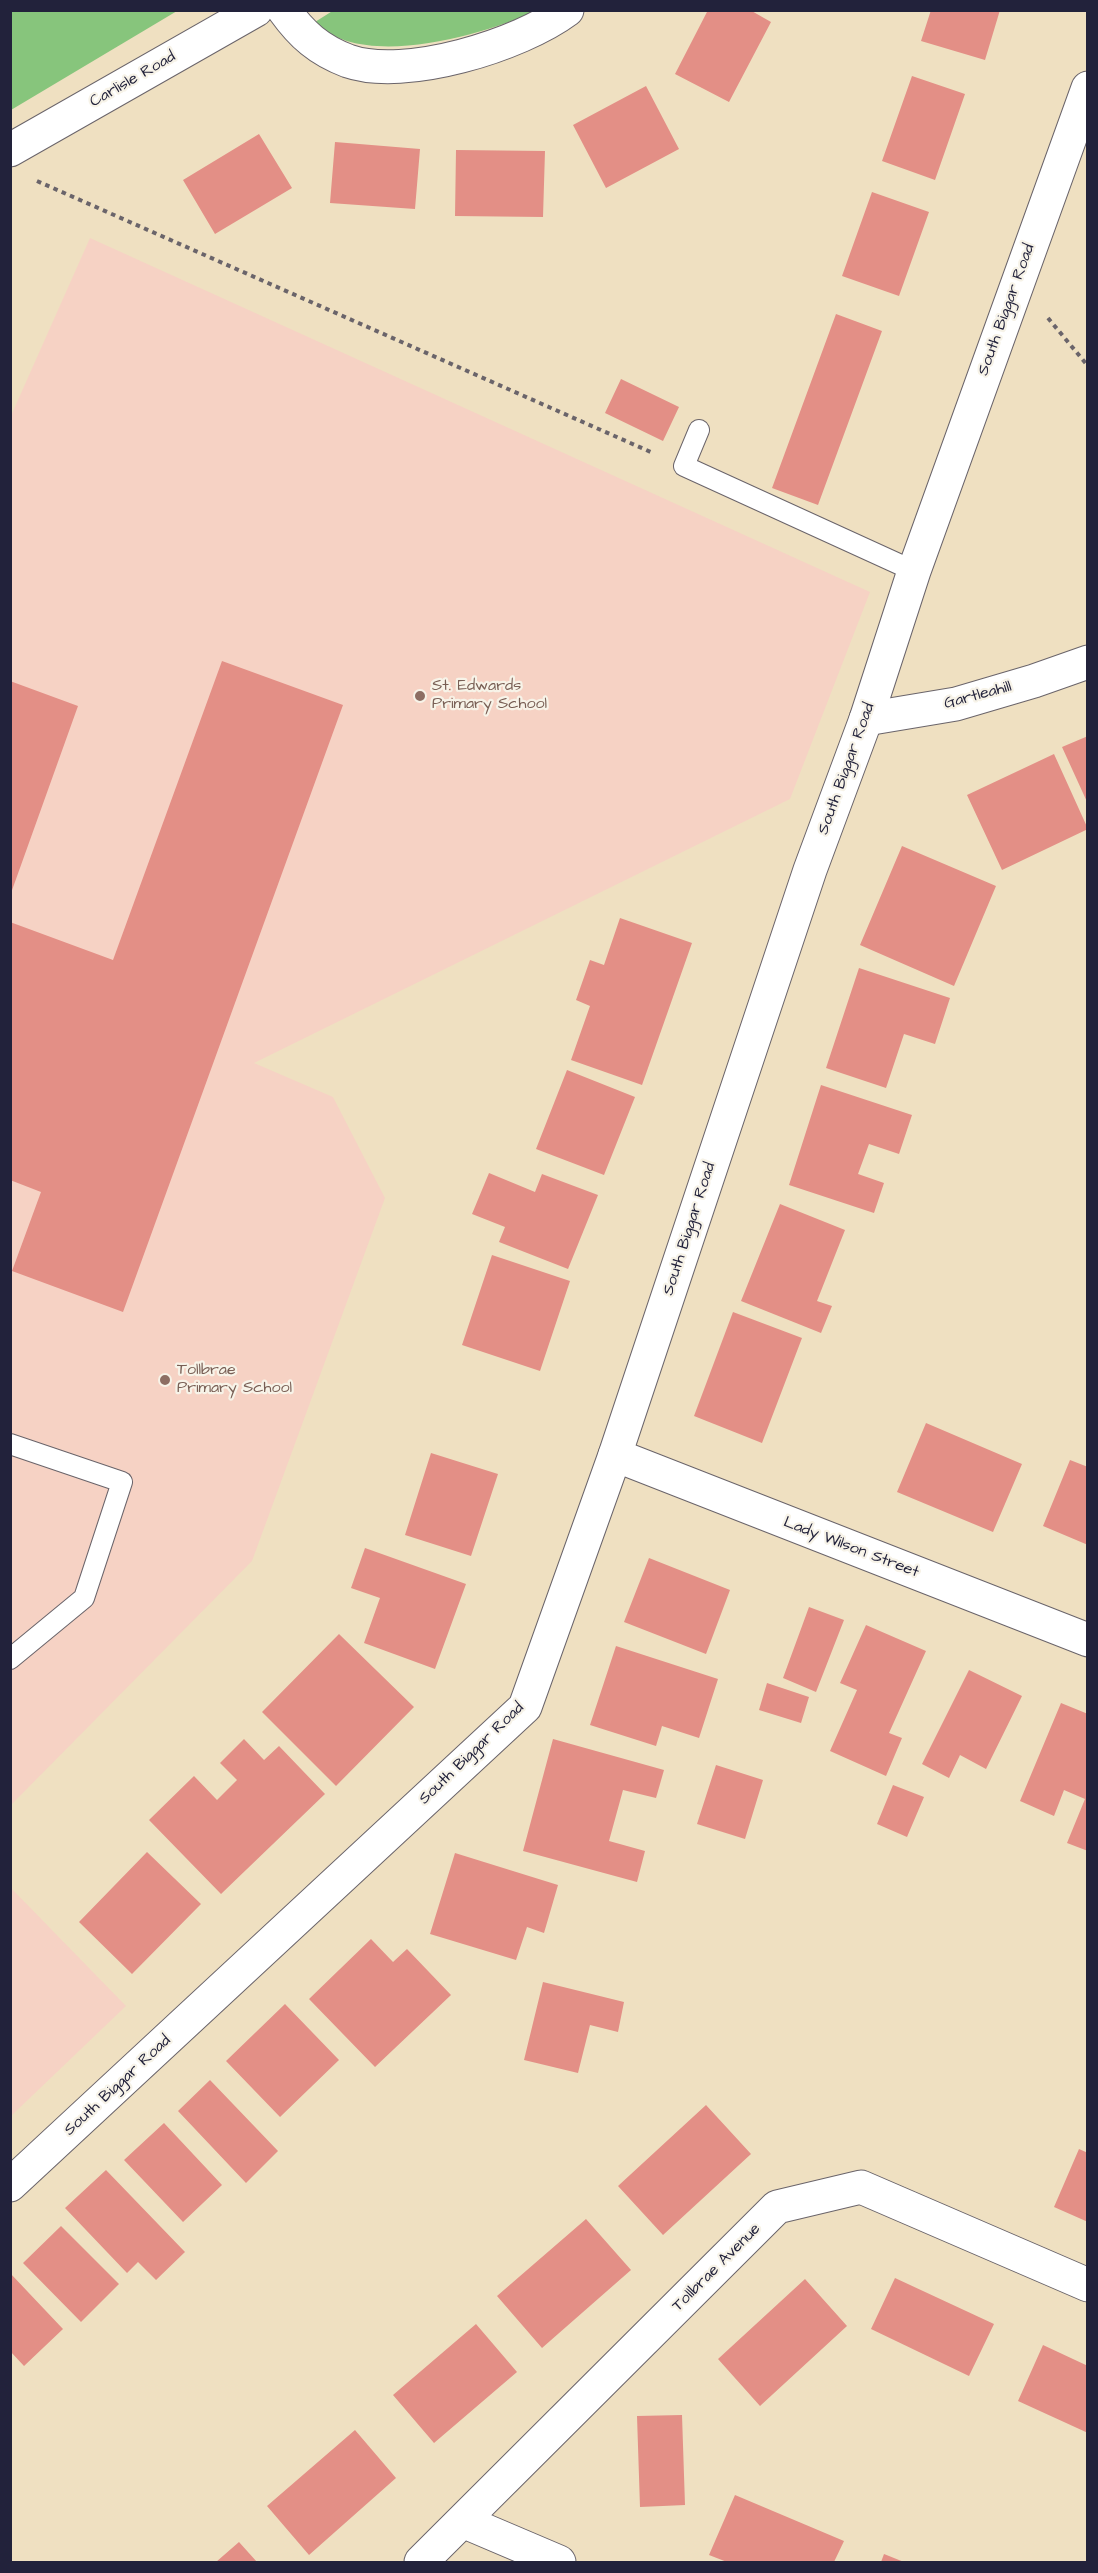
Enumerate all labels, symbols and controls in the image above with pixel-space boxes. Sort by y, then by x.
street label: Carlisle Road [87,48,179,112]
street label: South Biggar Road [974,242,1040,378]
place label: St. Edwards Primary School [432,677,547,715]
street label: Gartleahill [942,678,1014,714]
marker: St. Edwards Primary School [413,689,427,703]
street label: South Biggar Road [814,701,880,837]
street label: South Biggar Road [659,1160,721,1298]
place label: Tollbrae Primary School [177,1361,292,1399]
marker: Tollbrae Primary School [158,1373,172,1387]
street label: Lady Wilson Street [781,1513,921,1583]
street label: South Biggar Road [415,1699,529,1809]
street label: South Biggar Road [61,2032,175,2140]
street label: Tollbrae Avenue [669,2220,765,2316]

